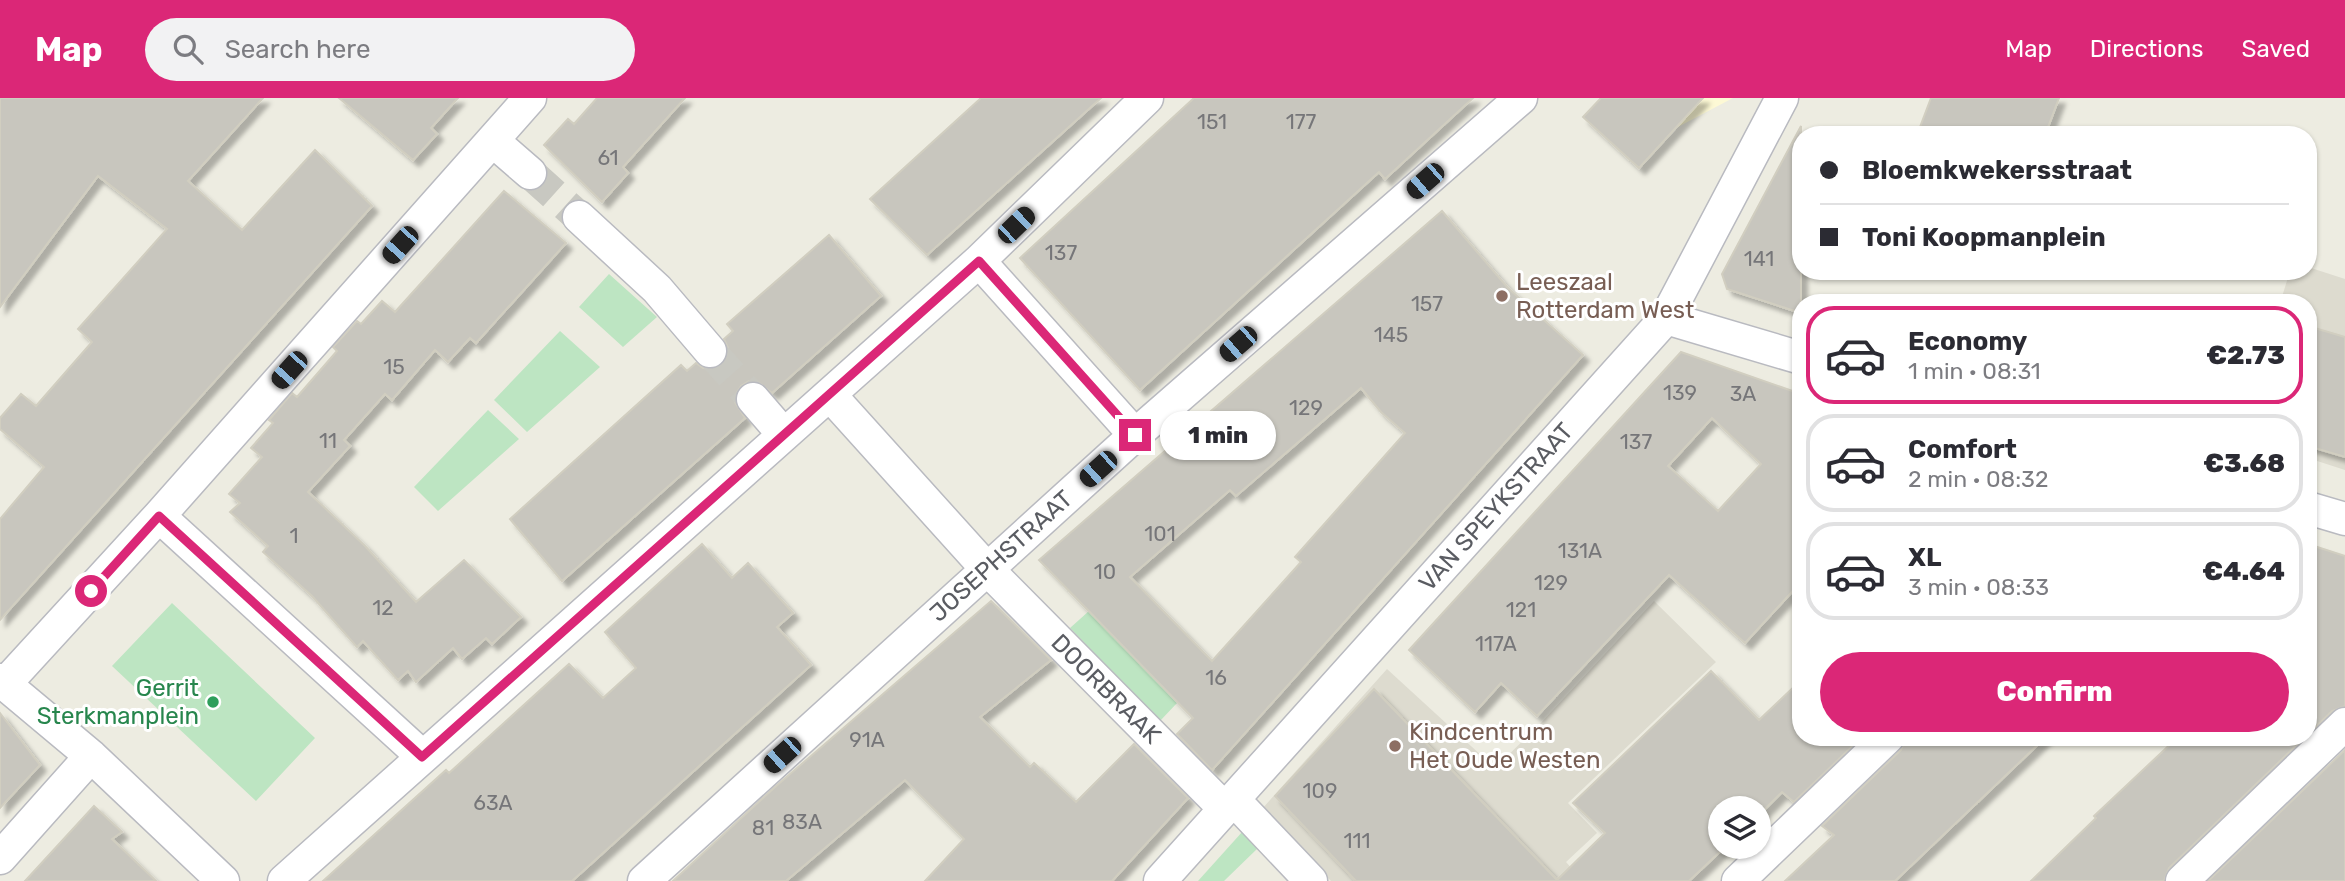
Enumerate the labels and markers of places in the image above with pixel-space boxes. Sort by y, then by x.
place label: Leeszaal Rotterdam West [1516,268,1694,324]
marker: Leeszaal Rotterdam West [1494,288,1510,304]
place label: Gerrit Sterkmanplein [37,674,199,730]
marker: Gerrit Sterkmanplein [205,694,221,710]
place label: Kindcentrum Het Oude Westen [1409,718,1600,774]
marker: Kindcentrum Het Oude Westen [1387,738,1403,754]

